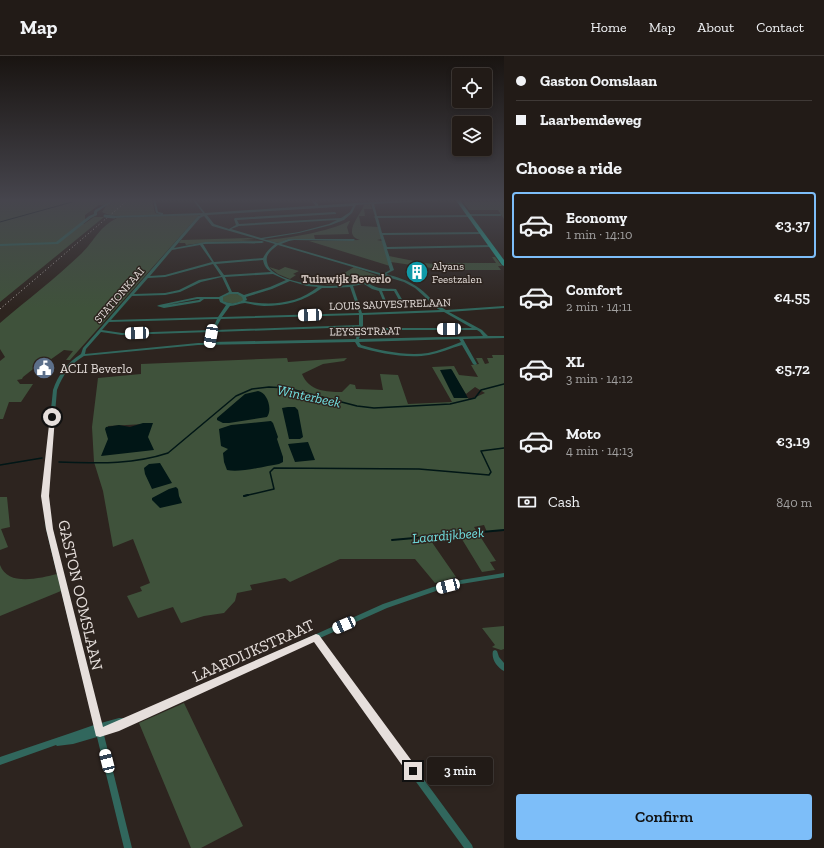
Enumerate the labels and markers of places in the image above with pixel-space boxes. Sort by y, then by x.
building icon: Alyans Feestzalen [404,259,430,285]
place label: Alyans Feestzalen [432,260,483,286]
public building icon: ACLI Beverlo [31,355,57,381]
place label: ACLI Beverlo [60,361,133,376]

